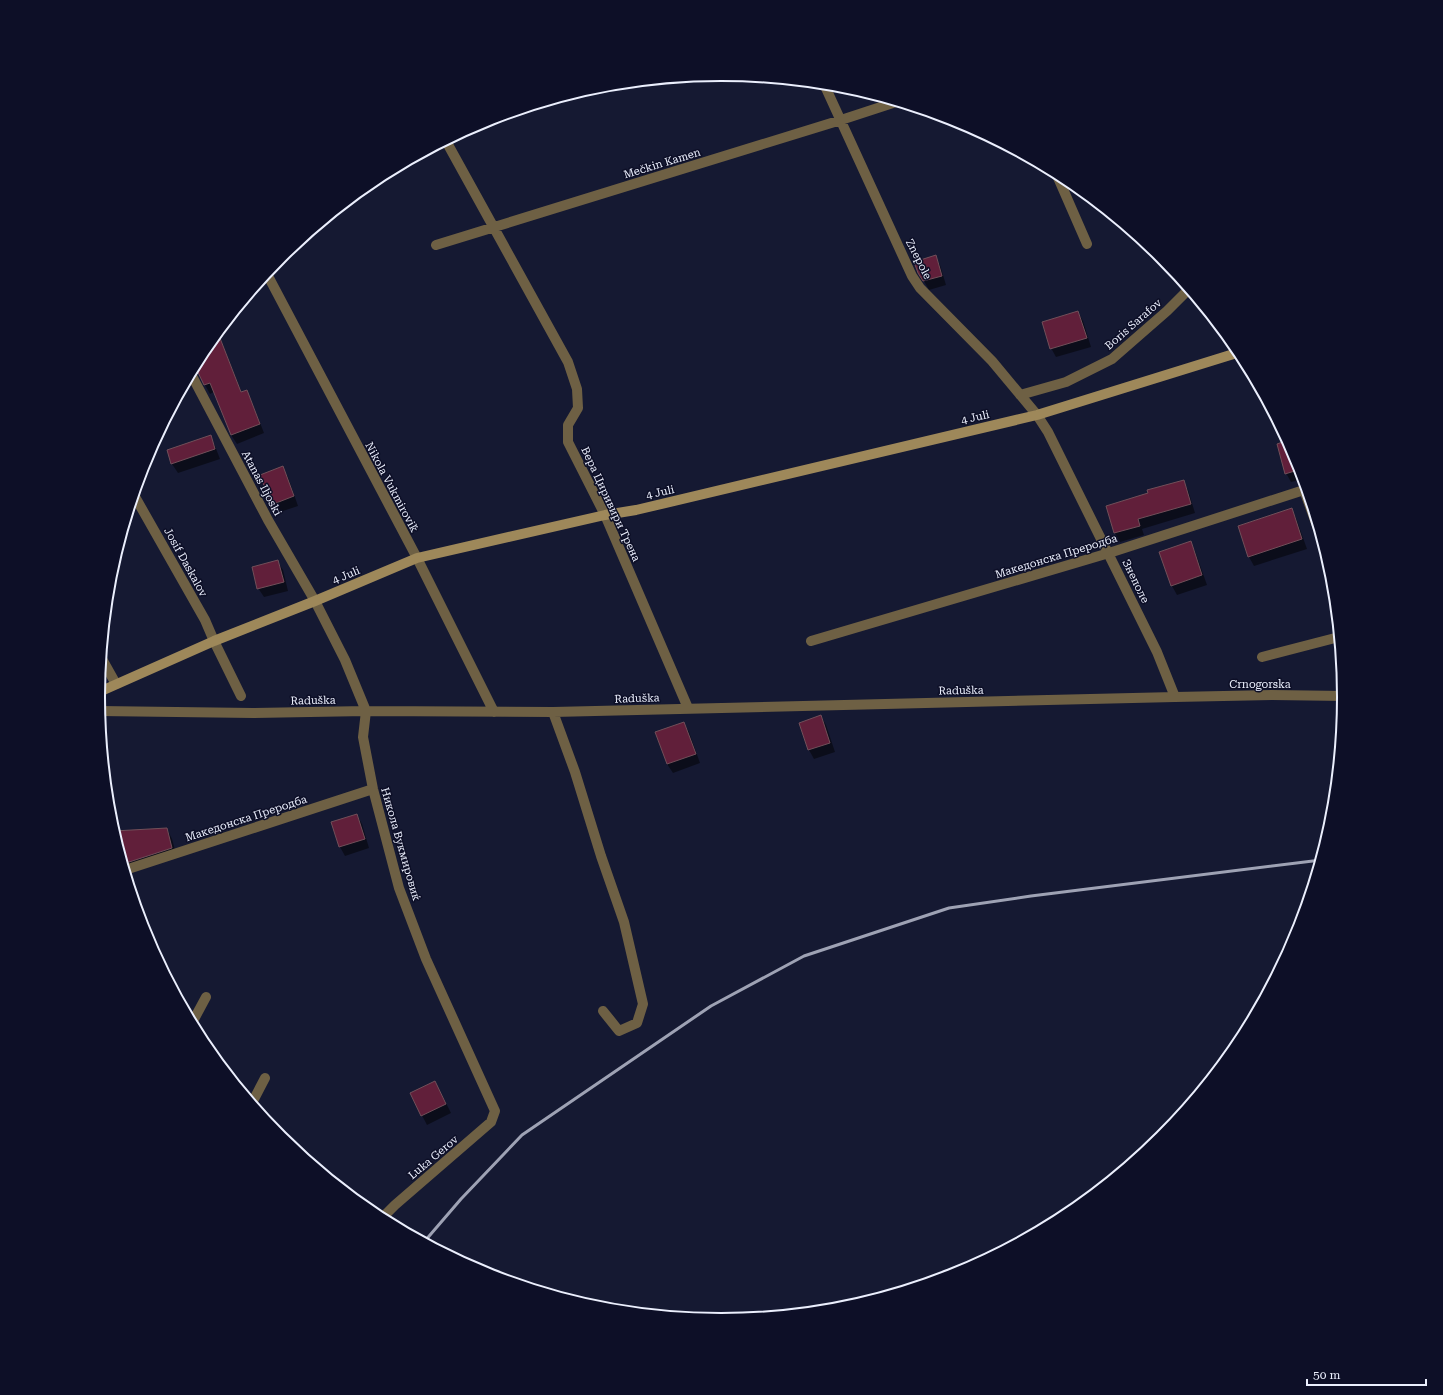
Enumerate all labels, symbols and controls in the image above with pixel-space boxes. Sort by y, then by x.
street label: Mečkin Kamen [622,146,702,181]
street label: Znepole [903,237,934,282]
street label: Boris Sarafov [1102,296,1165,352]
street label: 4 Juli [960,408,991,427]
street label: Nikola Vukmiroviḱ [362,440,421,535]
street label: Вера Циривири Трена [578,445,643,564]
street label: Atanas Iljoski [239,448,284,518]
street label: 4 Juli [645,483,676,502]
street label: Josif Daskalov [161,525,210,600]
street label: Македонска Преродба [994,532,1119,581]
street label: Знеполе [1119,557,1152,605]
street label: 4 Juli [330,564,362,587]
street label: Crnogorska [1229,678,1291,691]
street label: Raduška [938,684,984,697]
street label: Raduška [614,691,660,706]
street label: Raduška [290,694,336,707]
street label: Никола Вукмировиќ [378,786,423,902]
street label: Македонска Преродба [184,793,309,844]
street label: Luka Gerov [406,1132,461,1182]
scale bar [1307,1361,1426,1387]
text: 50 m [1313,1368,1340,1382]

